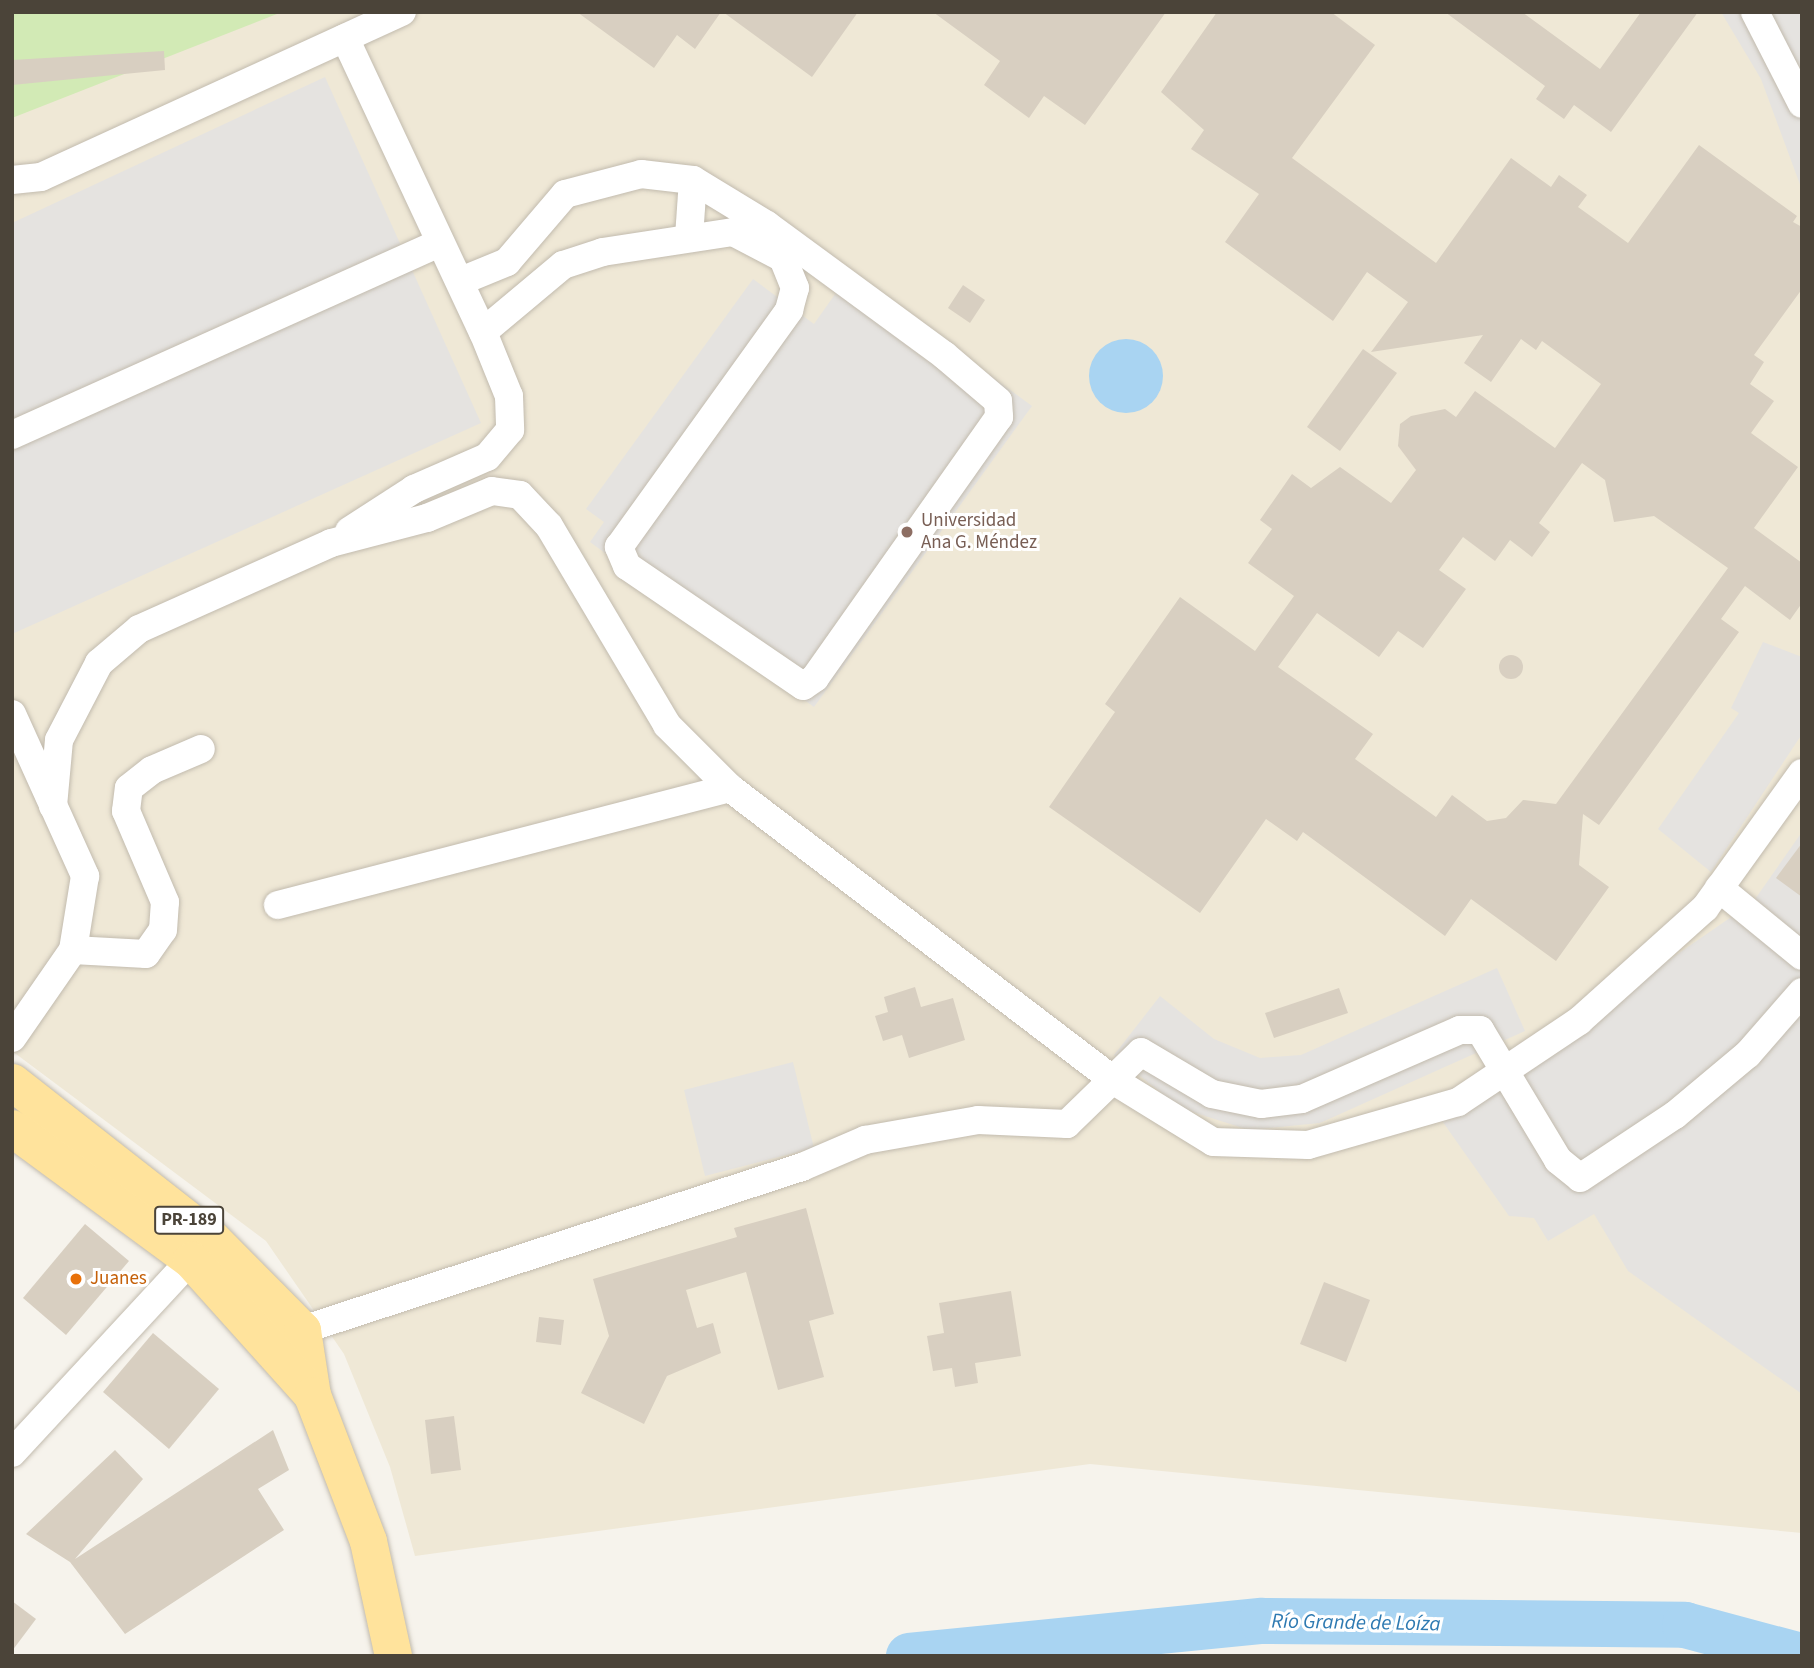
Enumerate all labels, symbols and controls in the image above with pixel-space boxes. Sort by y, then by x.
place label: Universidad Ana G. Méndez [921,510,1037,554]
marker: Universidad Ana G. Méndez [899,524,915,540]
road number: PR-189 [154,1205,224,1234]
place label: Juanes [90,1268,147,1290]
marker: Juanes [68,1271,84,1287]
water label: Río Grande de Loíza [1271,1608,1441,1636]

